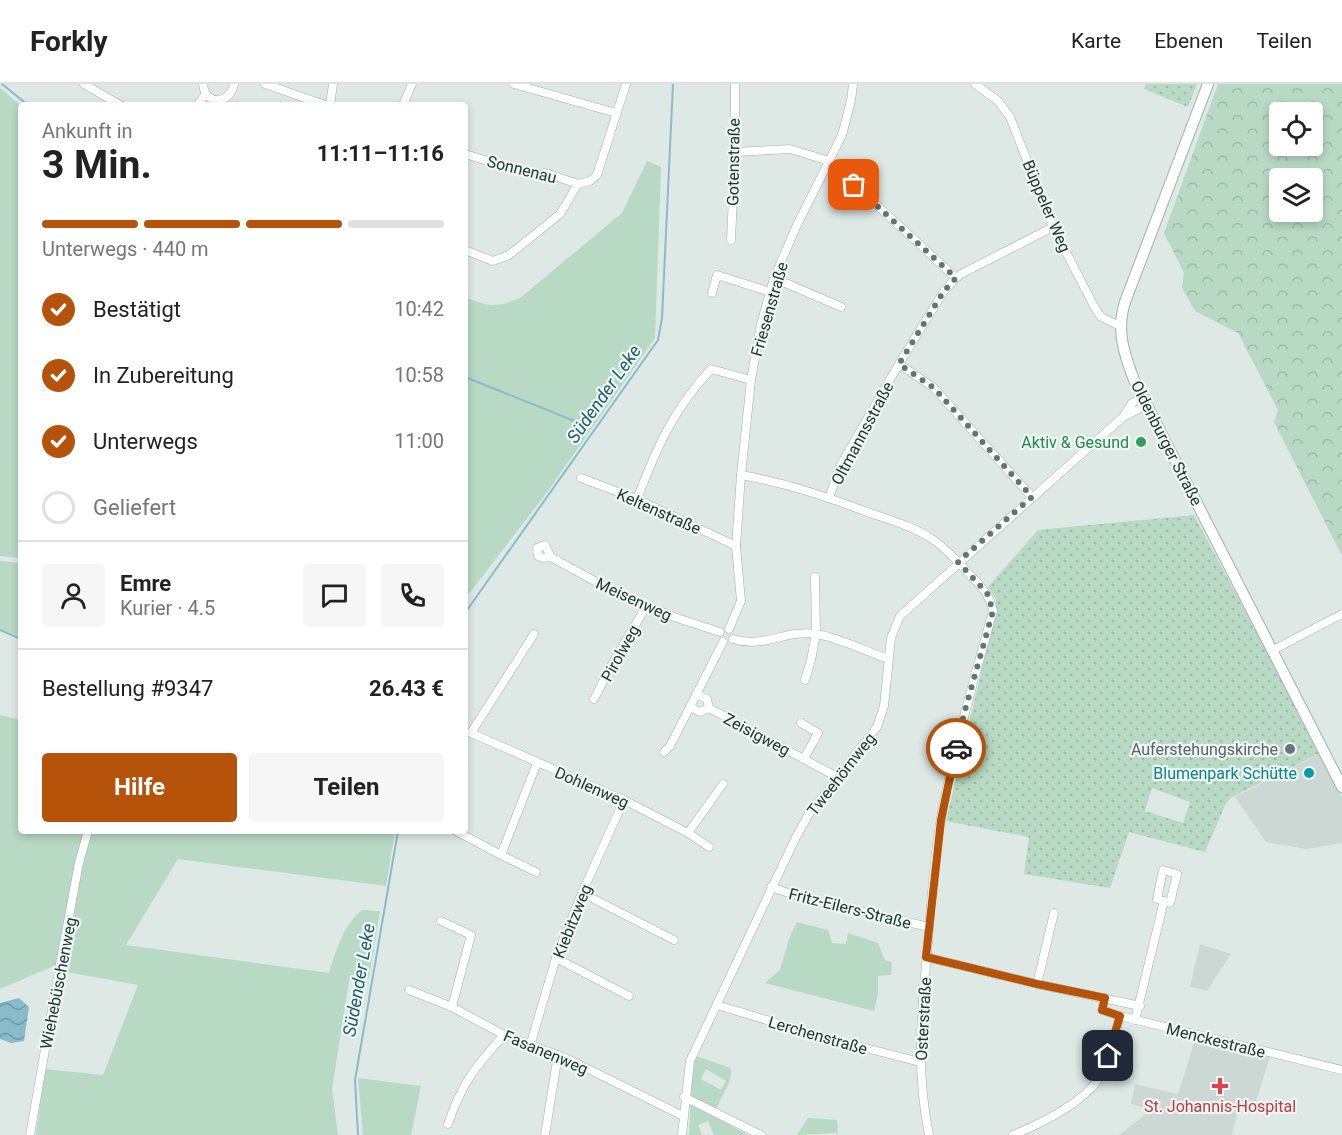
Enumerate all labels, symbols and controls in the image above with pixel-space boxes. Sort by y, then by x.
text: Forkly [30,25,108,58]
text: Karte [1071,29,1121,53]
text: Ebenen [1154,29,1223,53]
text: Teilen [1256,29,1312,53]
map controls [1269,102,1323,222]
button: locate [1269,102,1323,156]
street label: Gotenstraße [723,118,744,206]
text: Ankunft in [42,119,133,143]
text: 11:11–11:16 [317,141,444,166]
text: 3 Min. [42,142,152,188]
street label: Sonnenau [485,152,559,187]
street label: Büppeler Weg [1019,157,1075,255]
pin [828,159,879,210]
icon: bag [837,168,870,201]
button: layers [1269,168,1323,222]
text: Unterwegs · 440 m [42,237,209,261]
street label: Friesenstraße [747,260,792,359]
icon: check [42,293,75,326]
text: Bestätigt [93,297,181,322]
text: 10:42 [394,297,444,321]
water label: Südender Leke [562,341,645,447]
icon: check [42,359,75,392]
text: In Zubereitung [93,363,234,388]
text: 10:58 [394,363,444,387]
street label: Oltmannsstraße [827,378,898,488]
street label: Oldenburger Straße [1127,378,1206,509]
icon: check [42,425,75,458]
text: Unterwegs [93,429,198,454]
text: 11:00 [394,429,444,453]
place label: Aktiv & Gesund [1021,433,1129,452]
marker: Aktiv & Gesund [1134,435,1148,449]
street label: Keltenstraße [614,484,704,538]
text: Geliefert [93,495,176,520]
button: person [42,564,105,627]
button: chat [303,564,366,627]
button: phone [381,564,444,627]
text: Emre [120,571,171,596]
street label: Meisenweg [593,574,675,625]
text: Kurier · 4.5 [120,596,215,620]
street label: Pirolweg [597,622,644,685]
text: Bestellung #9347 [42,676,213,701]
text: 26.43 € [369,676,444,701]
street label: Zeisigweg [720,709,793,760]
courier [926,718,986,778]
street label: Tweehörnweg [803,729,880,819]
icon: car [940,732,973,765]
place label: Auferstehungskirche [1131,740,1278,759]
marker: Auferstehungskirche [1283,742,1297,756]
button: Hilfe [42,753,237,822]
button: Teilen [249,753,444,822]
street label: Dohlenweg [552,763,632,812]
place label: Blumenpark Schütte [1153,764,1297,783]
marker: Blumenpark Schütte [1302,766,1316,780]
street label: Kiebitzweg [549,881,596,961]
street label: Fritz-Eilers-Straße [787,884,913,933]
street label: Wiehebüschenweg [36,916,81,1051]
water label: Südender Leke [338,922,379,1038]
street label: Osterstraße [912,977,935,1061]
street label: Lerchenstraße [766,1012,870,1059]
street label: Menckestraße [1164,1019,1267,1062]
street label: Fasanenweg [501,1026,591,1079]
pin [1082,1030,1133,1081]
icon: home [1091,1039,1124,1072]
marker: St. Johannis-Hospital [1211,1077,1229,1095]
place label: St. Johannis-Hospital [1144,1097,1296,1116]

